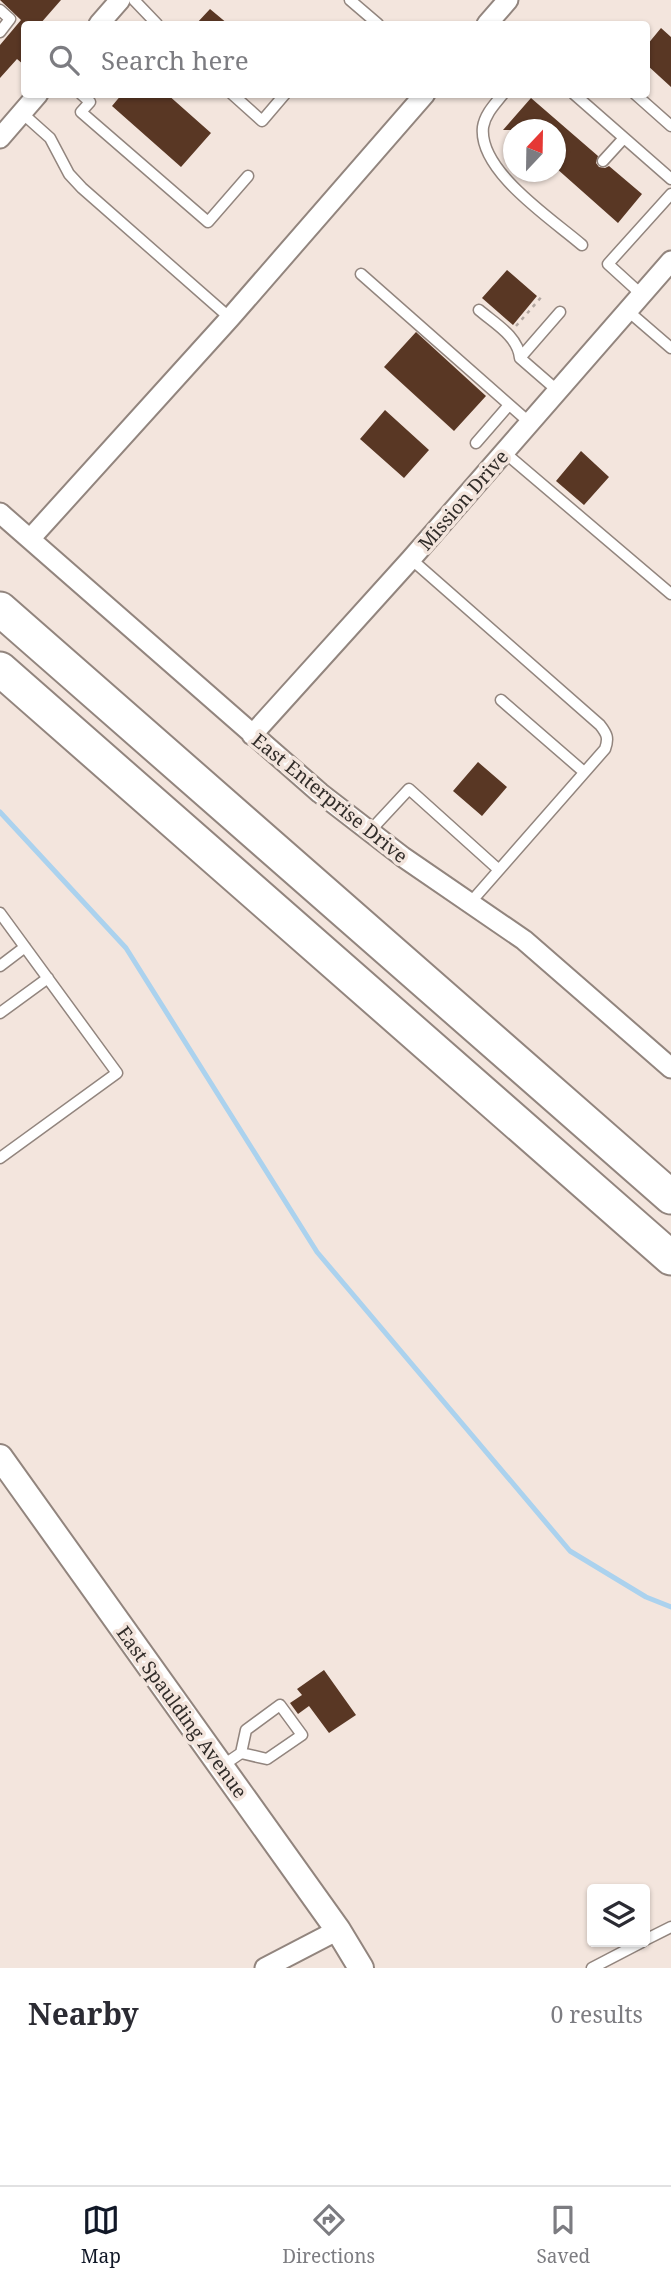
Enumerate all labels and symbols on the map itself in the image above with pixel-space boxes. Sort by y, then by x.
north arrow [503,119,566,182]
street label: Mission Drive [412,444,514,556]
street label: East Enterprise Drive [247,727,413,869]
street label: East Spaulding Avenue [111,1621,253,1803]

